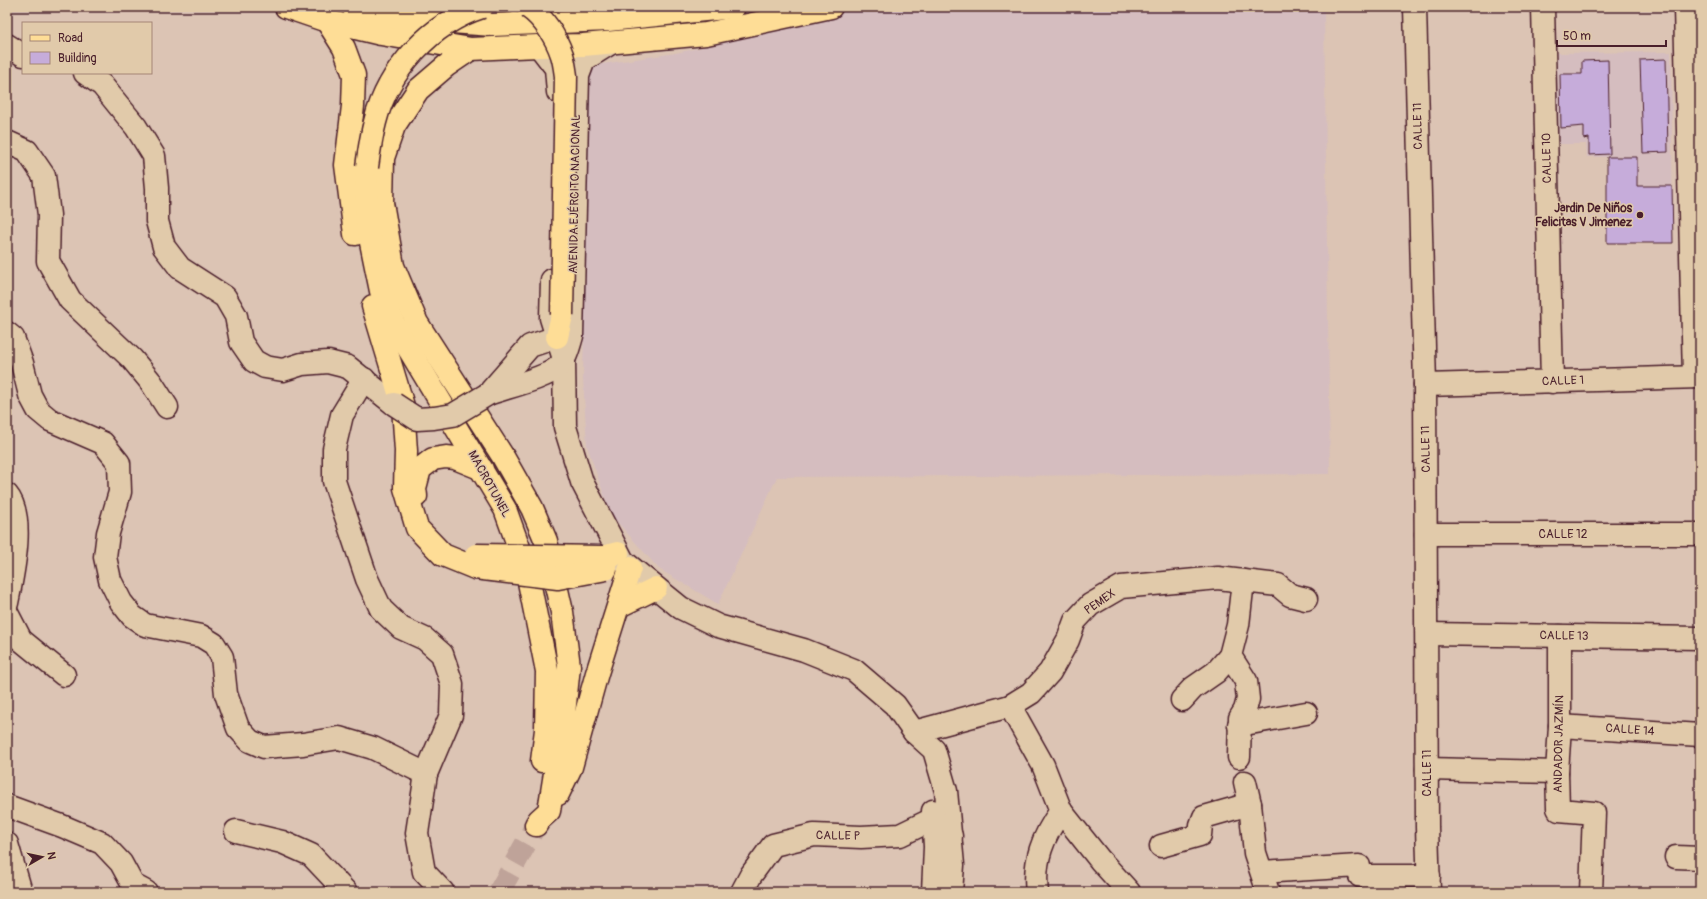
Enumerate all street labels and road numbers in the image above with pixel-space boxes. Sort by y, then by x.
street label: CALLE 11 [1410,102,1426,150]
street label: AVENIDA EJÉRCITO NACIONAL [565,114,584,274]
street label: CALLE 10 [1539,133,1555,183]
street label: CALLE 1 [1542,373,1584,389]
street label: CALLE 11 [1418,425,1434,473]
street label: MACROTUNEL [464,448,514,520]
street label: CALLE 12 [1539,527,1588,542]
street label: PEMEX [1082,586,1119,618]
street label: CALLE 13 [1539,628,1589,644]
street label: ANDADOR JAZMÍN [1550,695,1567,793]
street label: CALLE 14 [1605,721,1655,739]
street label: CALLE 11 [1420,750,1435,796]
street label: CALLE P [816,828,861,844]

